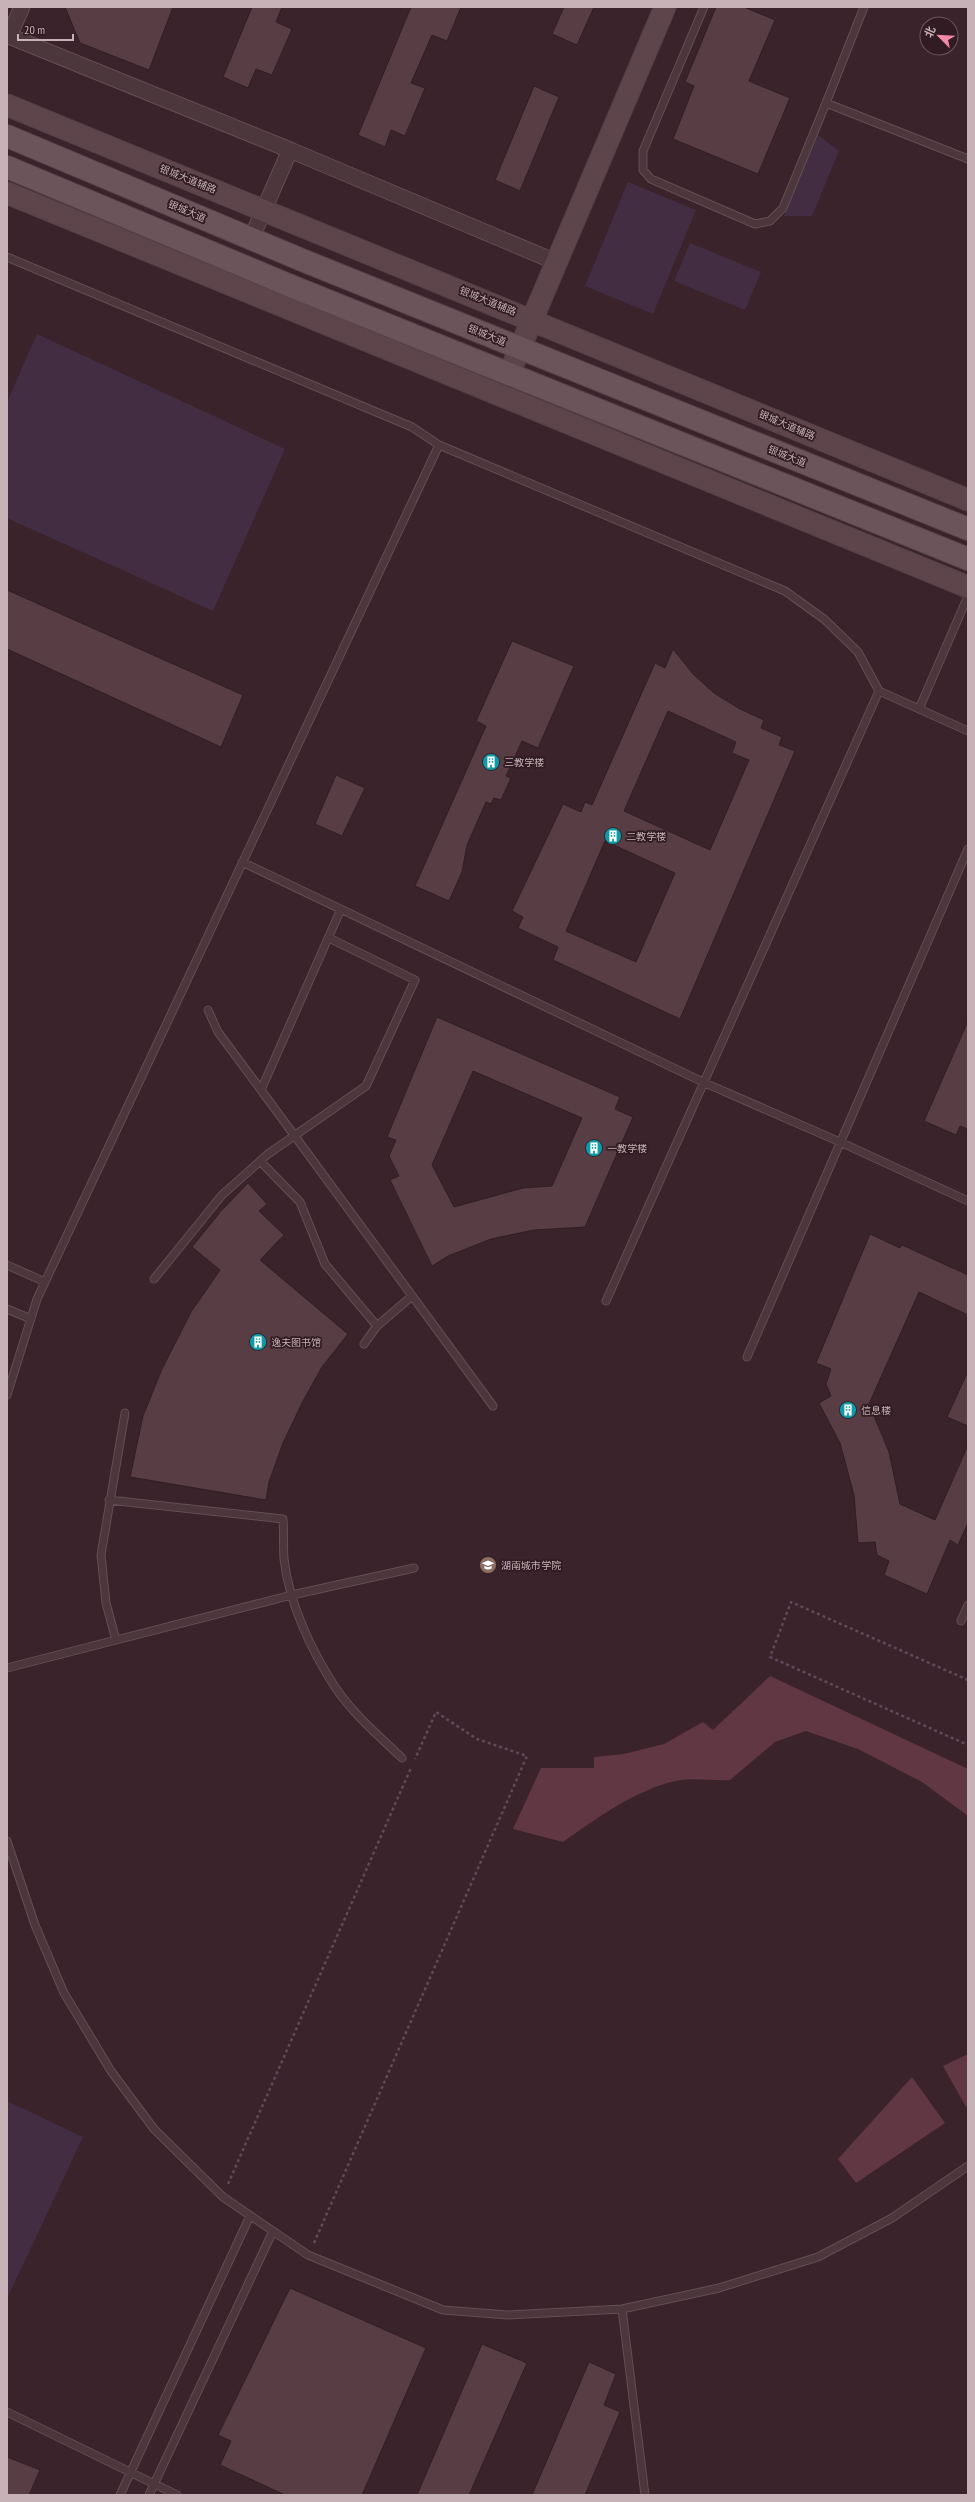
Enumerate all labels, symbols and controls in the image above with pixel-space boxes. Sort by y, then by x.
scale bar [18,16,73,42]
north arrow [919,16,959,56]
text: 20 m [24,22,45,37]
text: 北 [921,24,938,40]
street label: 银城大道辅路 [158,162,218,196]
street label: 银城大道 [166,197,208,225]
street label: 银城大道辅路 [458,284,518,318]
street label: 银城大道 [466,321,508,349]
street label: 银城大道辅路 [757,407,817,443]
street label: 银城大道 [766,442,808,470]
building icon: 三教学楼 [481,752,501,772]
place label: 三教学楼 [504,756,544,769]
building icon: 二教学楼 [603,826,623,846]
place label: 二教学楼 [626,830,666,843]
building icon: 一教学楼 [584,1138,604,1158]
place label: 一教学楼 [607,1142,647,1155]
building icon: 逸夫图书馆 [248,1332,268,1352]
place label: 逸夫图书馆 [271,1336,321,1349]
building icon: 信息楼 [838,1400,858,1420]
place label: 信息楼 [861,1404,891,1417]
school or university icon: 湖南城市学院 [478,1555,498,1575]
place label: 湖南城市学院 [501,1559,561,1572]

